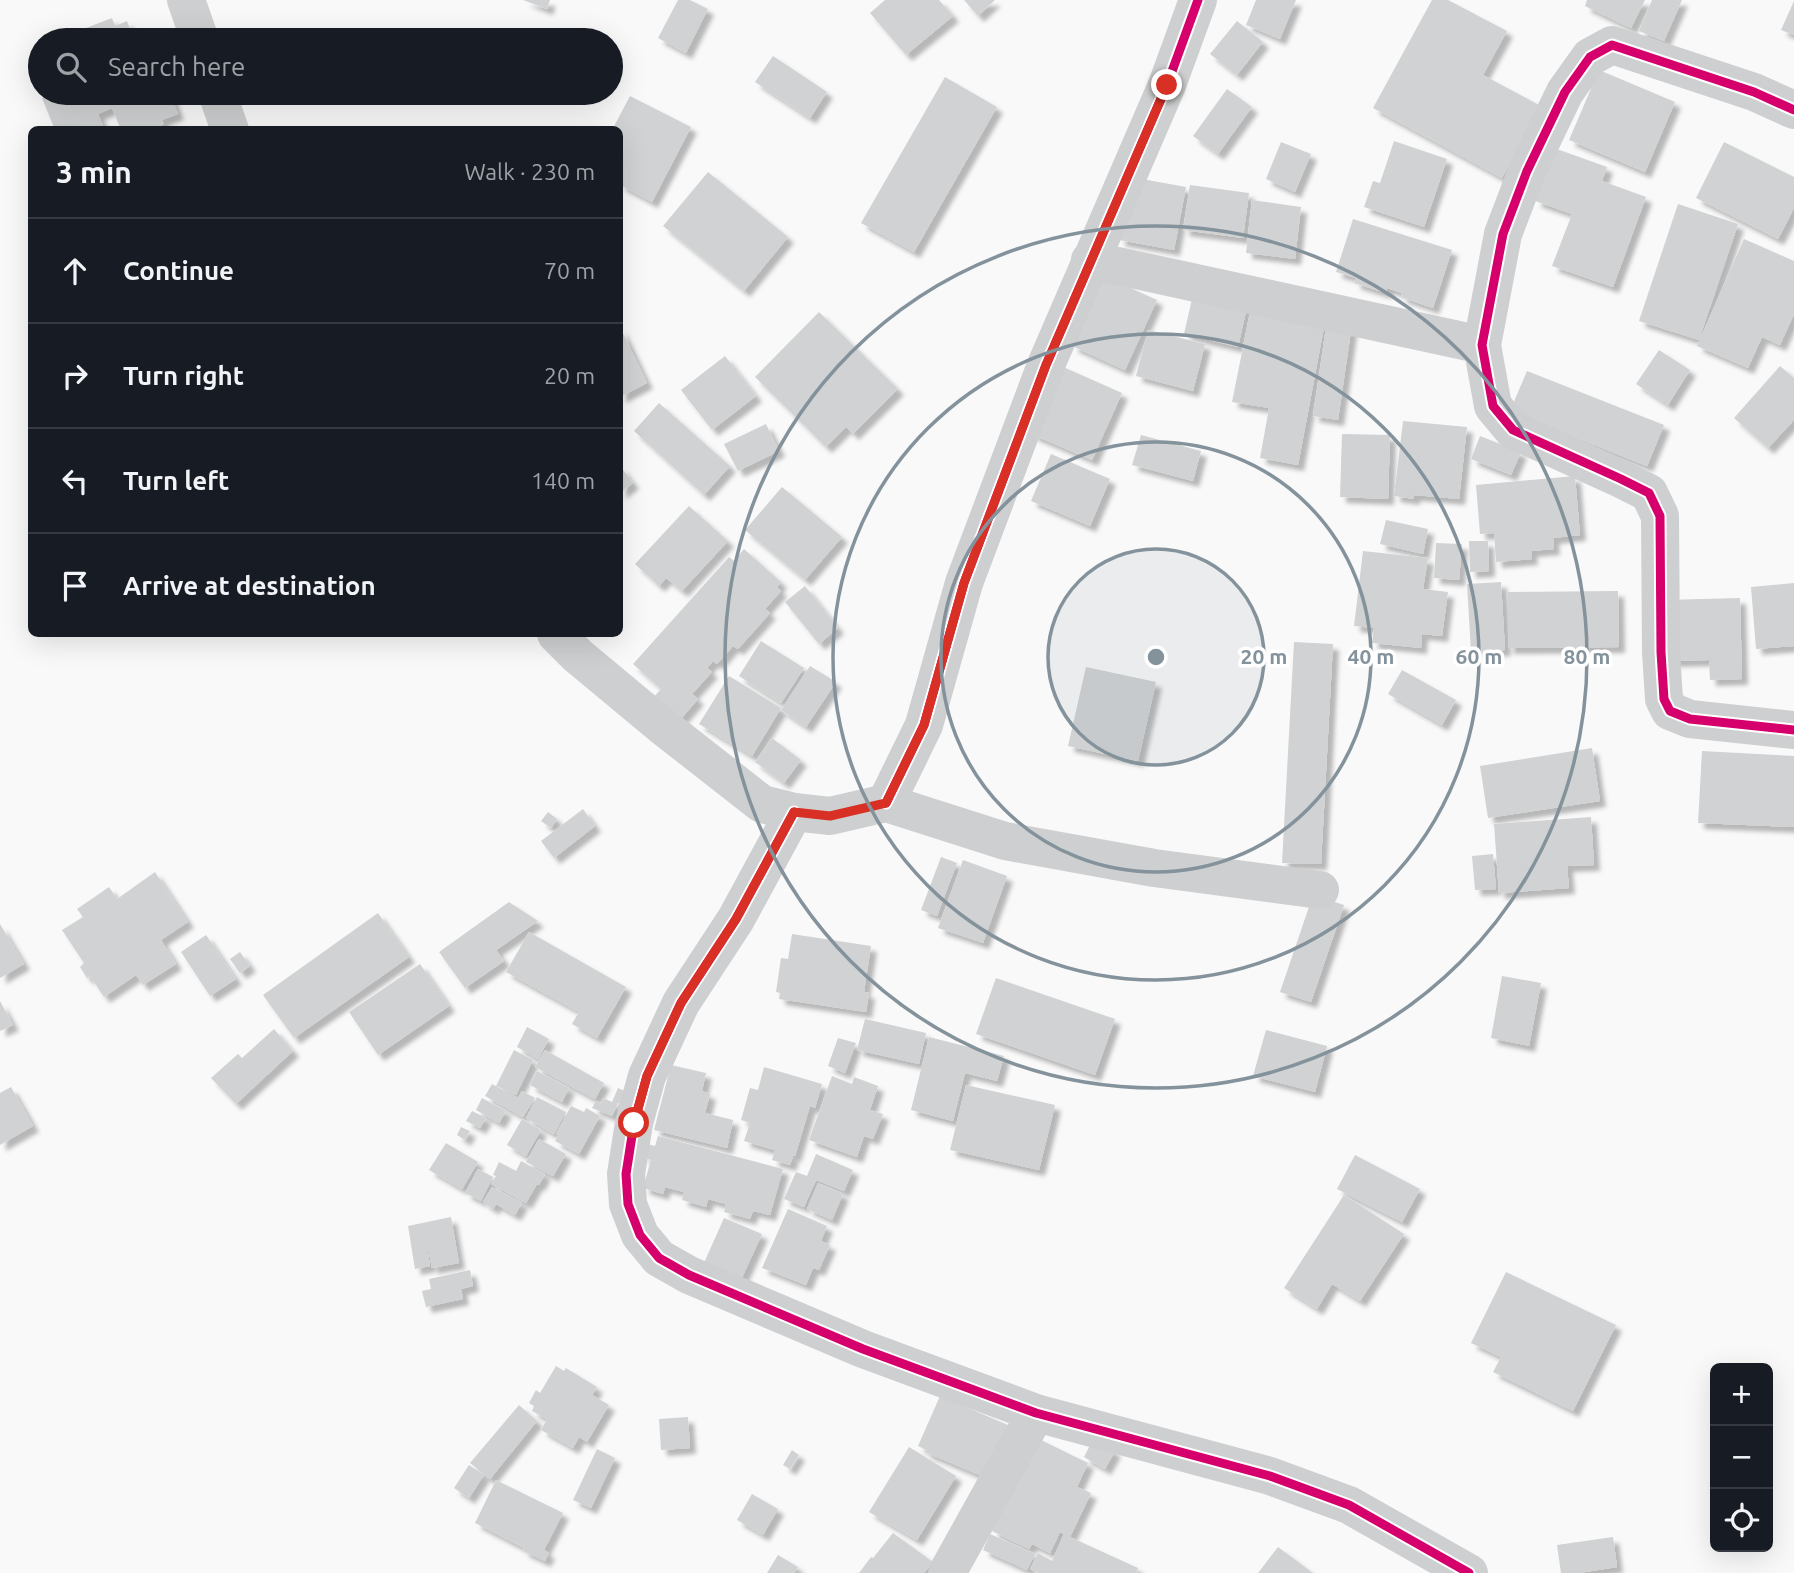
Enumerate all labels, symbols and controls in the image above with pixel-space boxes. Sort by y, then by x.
search box [28,28,623,105]
icon: search [52,48,90,86]
text: Search here [108,52,245,81]
route end [1151,69,1182,100]
text: 3 min [56,155,132,189]
text: Walk · 230 m [464,159,595,184]
icon: ahead [56,252,94,290]
text: Continue [123,256,234,285]
text: 70 m [544,258,595,283]
icon: right [56,357,94,395]
text: Turn right [123,361,244,390]
text: 20 m [544,363,595,388]
icon: left [56,462,94,500]
text: Turn left [123,466,229,495]
text: 140 m [531,468,595,493]
icon: arrive [56,567,94,605]
text: Arrive at destination [123,571,376,600]
text: 20 m [1241,644,1287,668]
text: 40 m [1348,644,1394,668]
text: 60 m [1456,644,1502,668]
text: 80 m [1564,644,1610,668]
centre of rings [1144,645,1168,669]
route start [618,1107,649,1138]
map controls [1710,1363,1773,1552]
button: + [1710,1363,1773,1426]
button: − [1710,1426,1773,1489]
button: locate [1710,1489,1773,1552]

